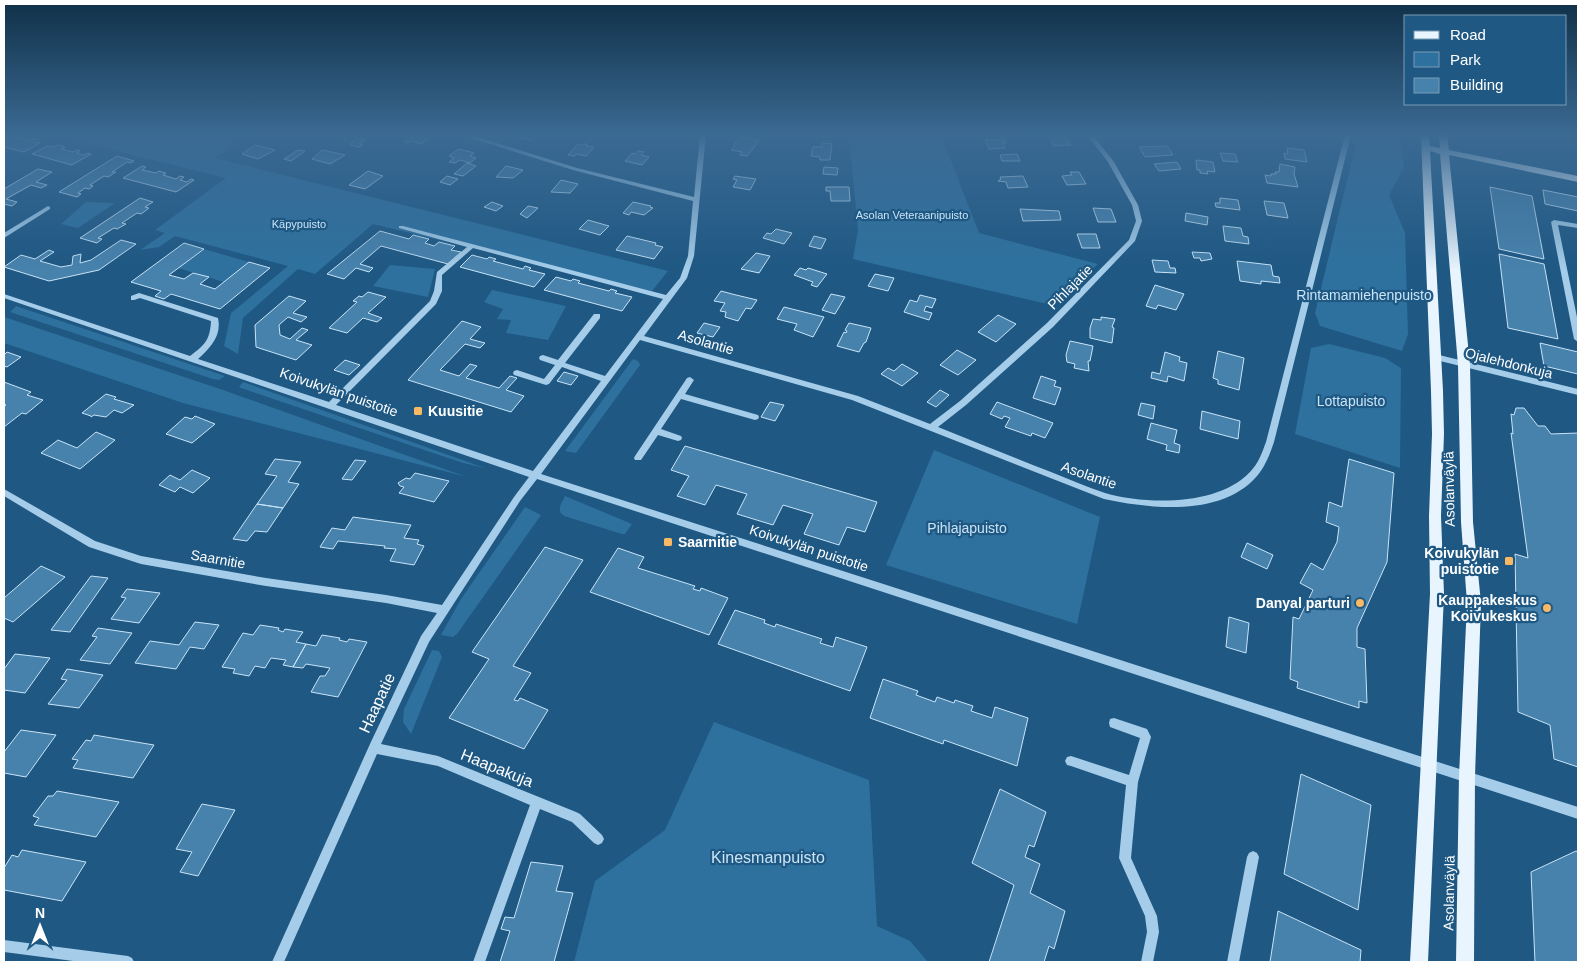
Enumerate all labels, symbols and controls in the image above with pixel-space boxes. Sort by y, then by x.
legend [1404,15,1567,105]
text: Road [1450,26,1486,43]
text: Park [1450,51,1481,68]
text: Building [1450,76,1503,93]
park label: Asolan Veteraanipuisto [856,209,968,221]
park label: Käpypuisto [272,218,326,230]
street label: Pihlajatie [1044,261,1096,313]
park label: Rintamamiehenpuisto [1296,287,1432,303]
street label: Asolantie [676,326,736,358]
street label: Ojalehdonkuja [1464,344,1555,382]
street label: Koivukylän puistotie [278,364,400,420]
park label: Lottapuisto [1317,393,1385,409]
place label: Kuusitie [428,403,483,419]
marker: Kuusitie [412,405,424,417]
street label: Asolanväylä [1440,451,1458,527]
street label: Asolantie [1059,458,1119,492]
park label: Pihlajapuisto [927,520,1007,536]
street label: Koivukylän puistotie [748,521,871,575]
place label: Saarnitie [678,534,737,550]
marker: Saarnitie [662,536,674,548]
place label: Koivukylän puistotie [1424,545,1499,577]
street label: Saarnitie [189,546,247,572]
marker: Koivukylän puistotie [1503,555,1515,567]
place label: Kauppakeskus Koivukeskus [1438,592,1537,624]
place label: Danyal parturi [1256,595,1350,611]
marker: Danyal parturi [1354,597,1366,609]
marker: Kauppakeskus Koivukeskus [1541,602,1553,614]
street label: Haapatie [356,670,398,736]
street label: Haapakuja [458,746,536,790]
park label: Kinesmanpuisto [711,849,825,866]
street label: Asolanväylä [1440,855,1458,931]
north arrow [15,901,65,951]
text: N [35,905,45,921]

